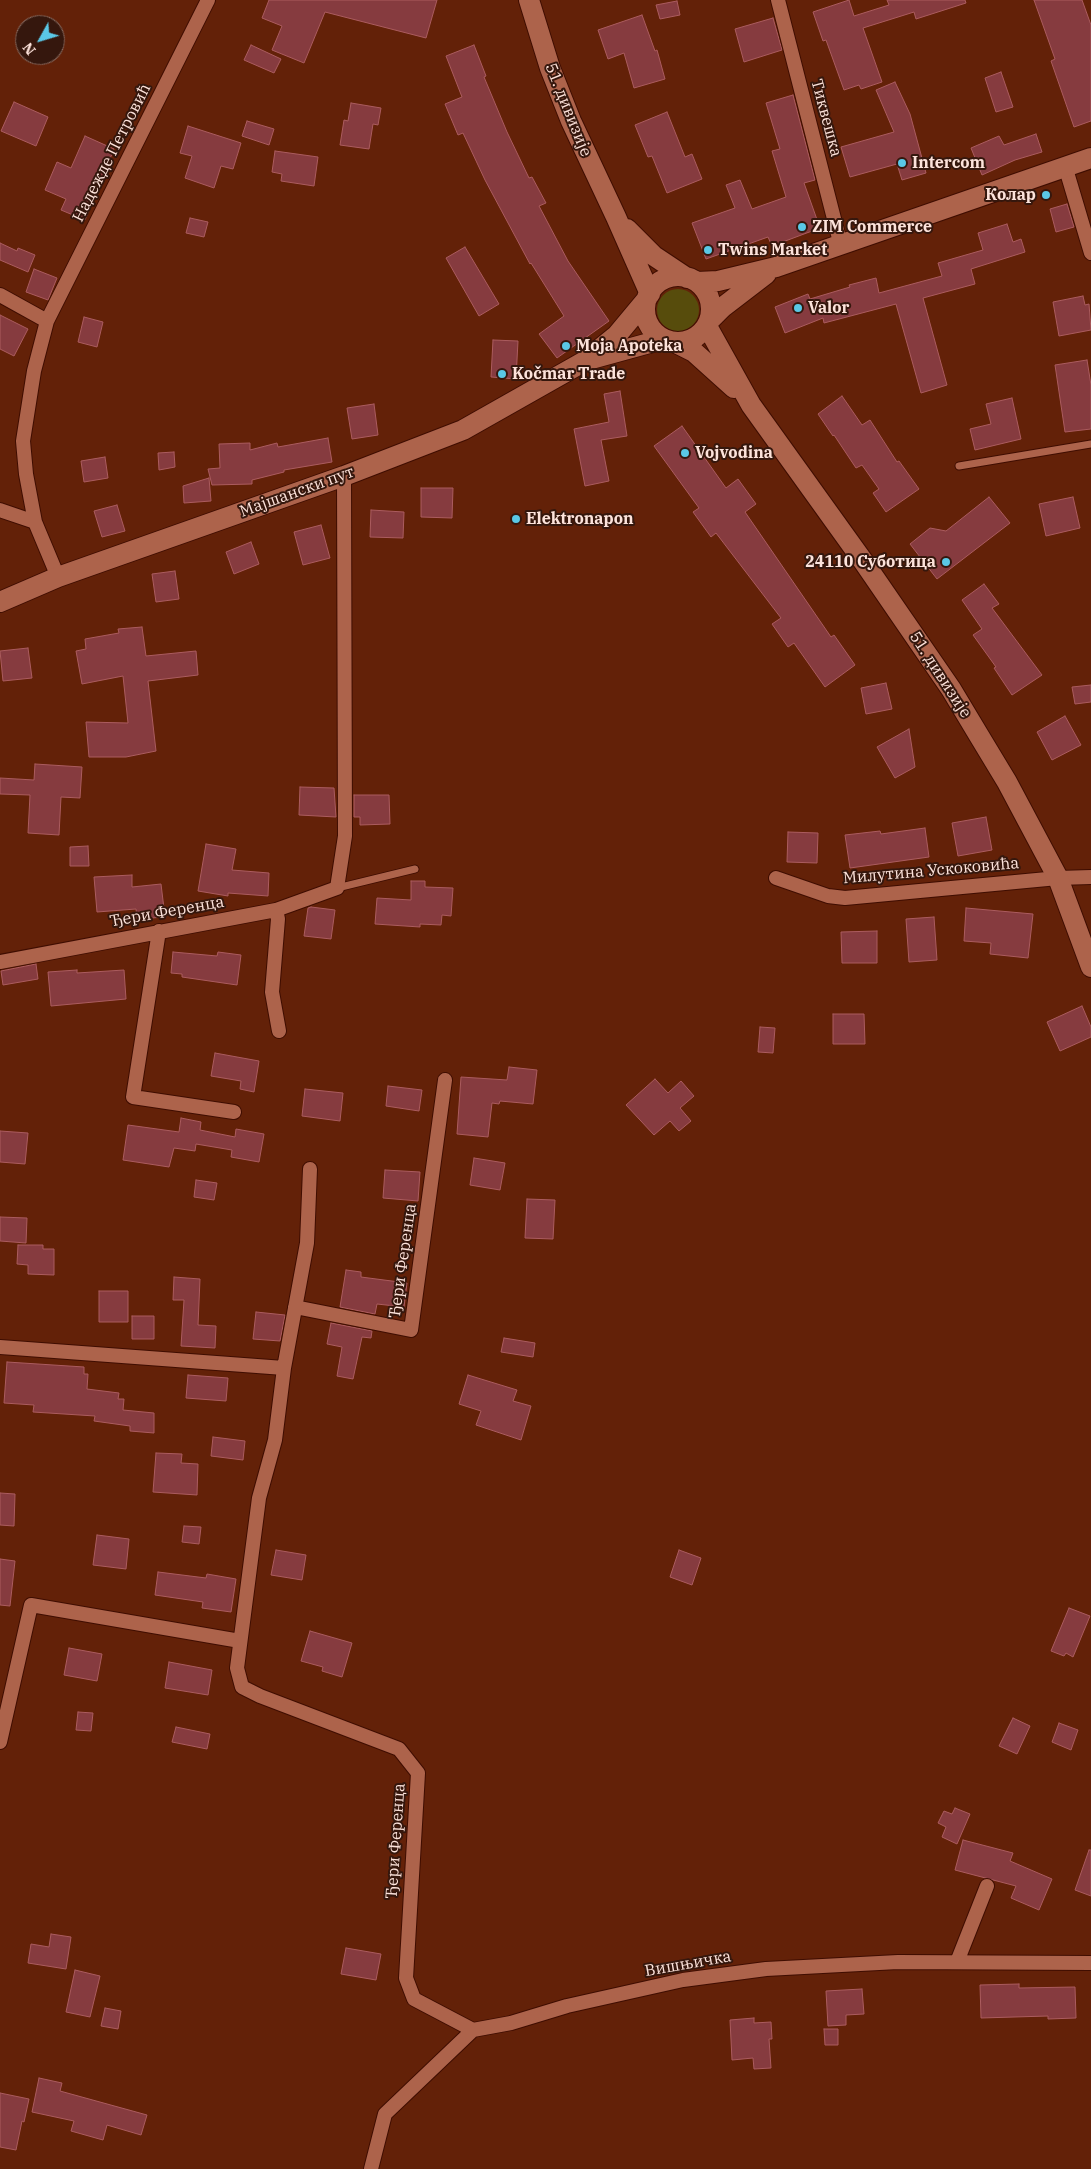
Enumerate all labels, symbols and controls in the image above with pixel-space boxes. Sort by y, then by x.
north arrow [15,15,65,65]
text: N [19,39,40,59]
street label: 51. дивизије [541,60,595,160]
street label: Тиквешка [806,77,846,159]
street label: Надежде Петровић [69,81,155,225]
place label: Intercom [912,153,985,173]
marker: Intercom [896,157,908,169]
place label: Колар [985,185,1036,205]
marker: Колар [1040,189,1052,201]
place label: ZIM Commerce [812,217,932,237]
marker: ZIM Commerce [796,221,808,233]
place label: Twins Market [718,240,827,260]
marker: Twins Market [702,244,714,256]
place label: Valor [808,298,849,318]
marker: Valor [792,302,804,314]
place label: Moja Apoteka [576,336,682,356]
marker: Moja Apoteka [560,340,572,352]
place label: Kočmar Trade [512,364,625,384]
marker: Kočmar Trade [496,368,508,380]
place label: Vojvodina [695,443,773,463]
marker: Vojvodina [679,447,691,459]
street label: Мајшански пут [237,462,357,522]
place label: Elektronapon [526,509,634,529]
marker: Elektronapon [510,513,522,525]
place label: 24110 Суботица [805,552,936,572]
marker: 24110 Суботица [940,556,952,568]
street label: 51. дивизије [905,628,975,722]
street label: Милутина Ускоковића [842,854,1020,888]
street label: Ђери Ференца [108,892,226,932]
street label: Ђери Ференца [385,1202,421,1320]
street label: Ђери Ференца [382,1782,410,1900]
street label: Вишњичка [643,1947,733,1981]

